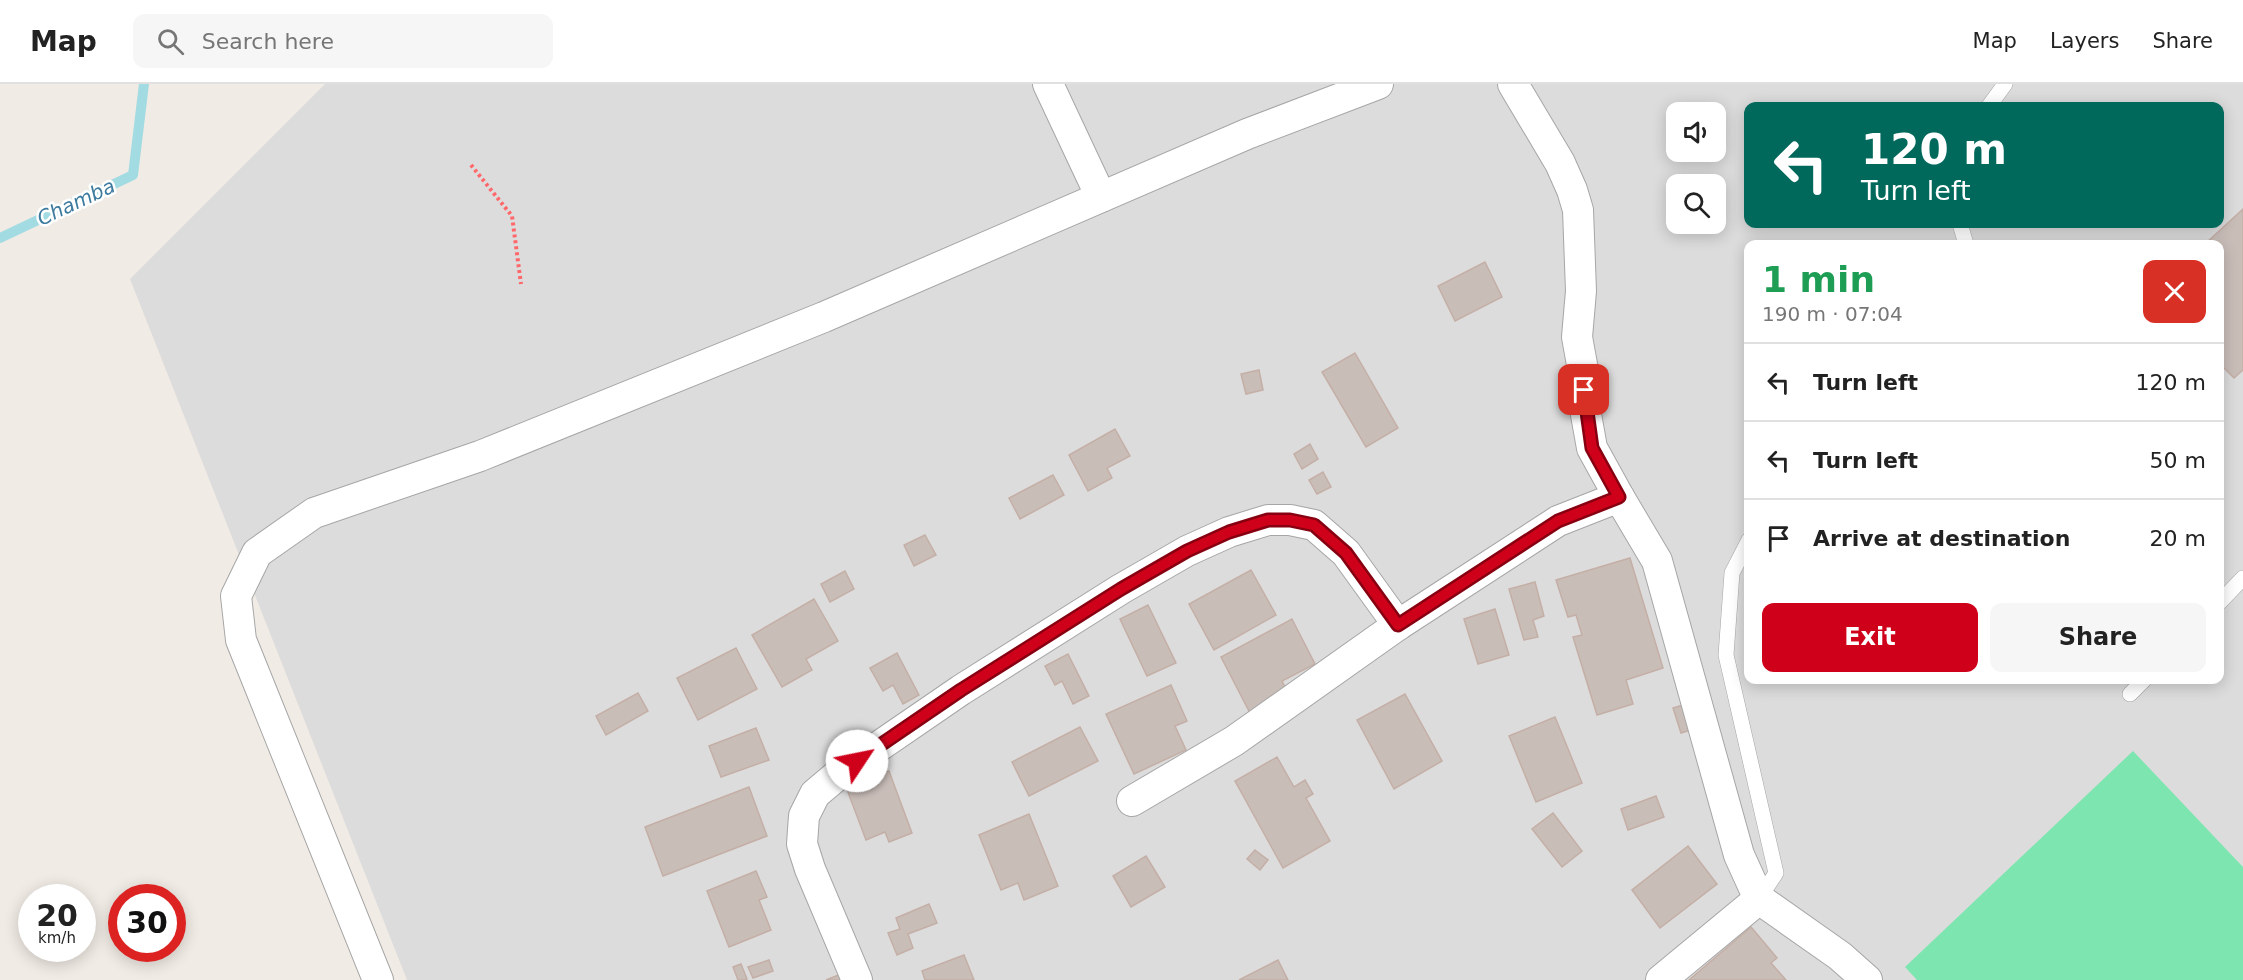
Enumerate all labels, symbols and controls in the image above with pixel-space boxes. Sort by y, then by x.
search box [133,14,553,68]
text: Map [30,25,97,58]
icon: search [154,25,187,58]
text: Search here [202,29,334,54]
text: Map [1973,29,2017,53]
text: Layers [2050,29,2119,53]
text: Share [2152,29,2213,53]
map controls [1666,102,1726,234]
button: sound [1666,102,1726,162]
text: 120 m [1861,125,2007,174]
icon: left [1762,126,1840,204]
water label: Chamba [33,174,119,230]
button: search [1666,174,1726,234]
text: Turn left [1861,175,1971,206]
text: 1 min [1762,259,1875,300]
button: close [2143,260,2206,323]
text: 190 m · 07:04 [1762,302,1903,326]
pin [1558,364,1609,415]
icon: left [1762,366,1795,399]
text: Turn left [1813,370,1918,395]
text: 120 m [2136,370,2206,395]
icon: arrive [1567,373,1600,406]
icon: left [1762,444,1795,477]
text: Turn left [1813,448,1918,473]
text: 50 m [2150,448,2206,473]
icon: arrive [1762,522,1795,555]
text: Arrive at destination [1813,526,2070,551]
text: 20 m [2150,526,2206,551]
button: Exit [1762,603,1978,672]
button: Share [1990,603,2206,672]
position arrow [825,729,889,793]
speed limit sign: 30 [108,884,186,962]
text: 20 [36,898,78,933]
text: km/h [38,929,76,947]

